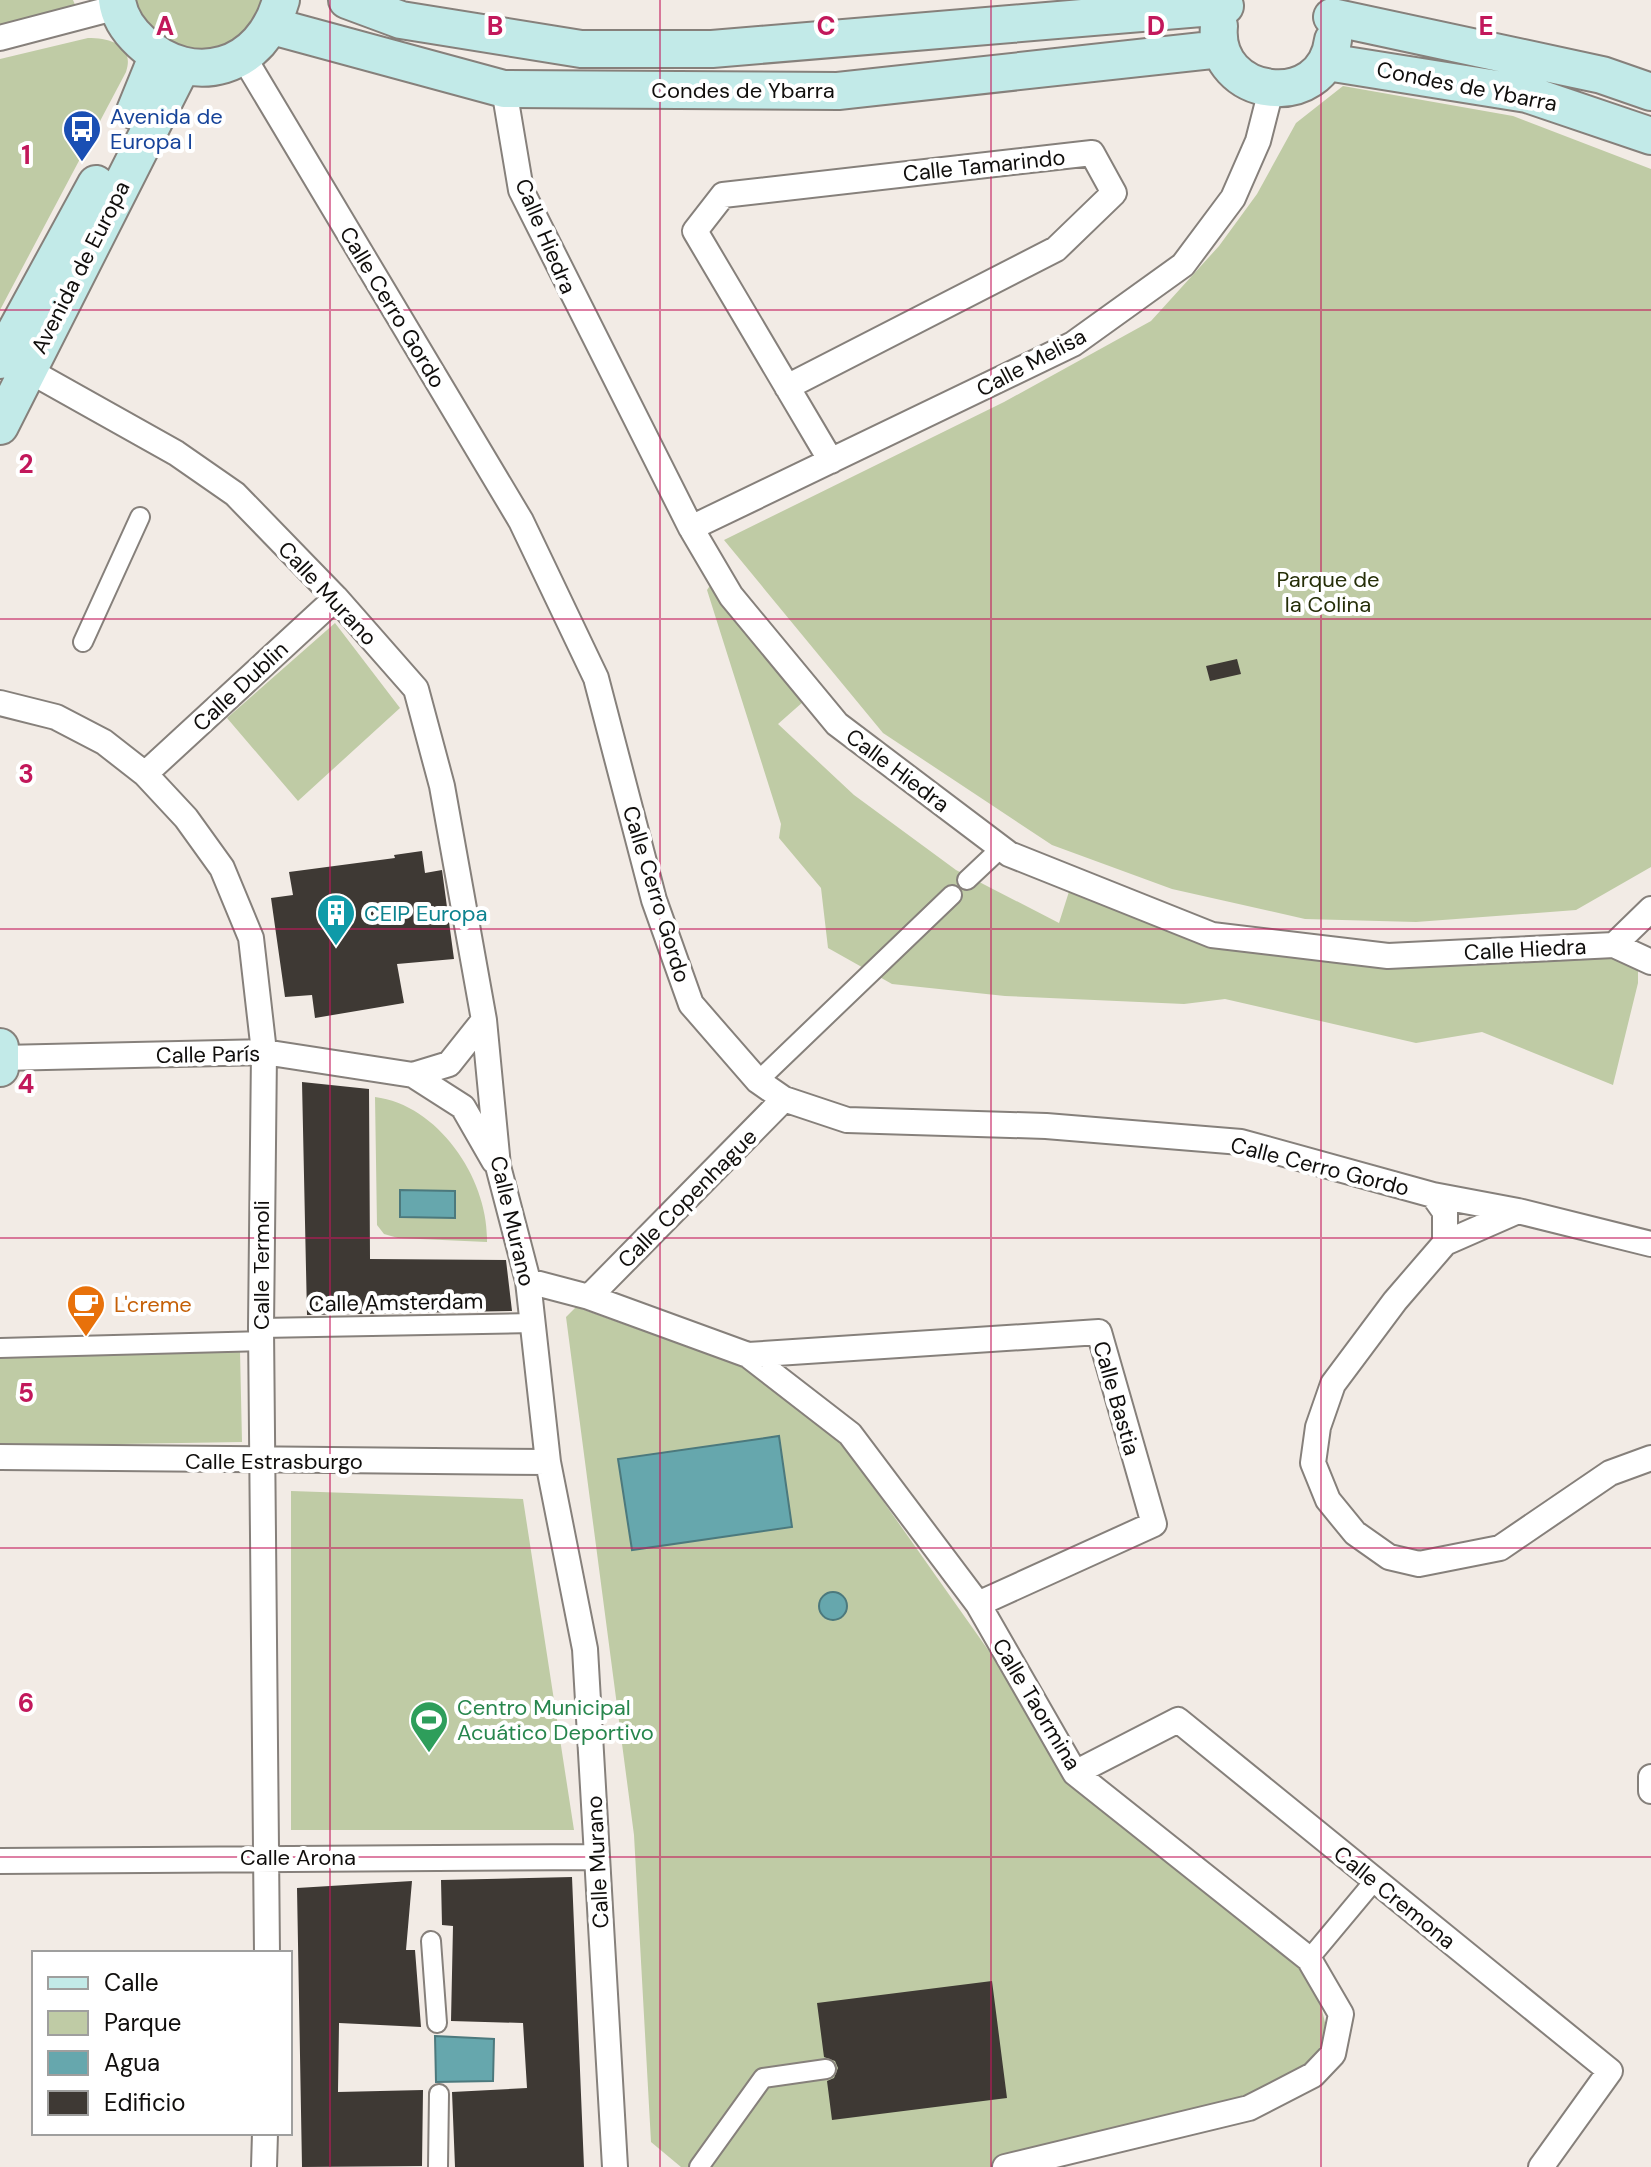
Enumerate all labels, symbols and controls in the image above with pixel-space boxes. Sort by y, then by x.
text: A [156,9,174,43]
text: B [487,9,503,43]
text: C [816,9,836,43]
text: D [1147,9,1165,43]
text: E [1478,9,1494,43]
street label: Condes de Ybarra [1374,55,1560,118]
street label: Condes de Ybarra [651,76,835,105]
place label: Avenida de Europa I [110,102,223,156]
bus stop icon: Avenida de Europa I [61,108,103,163]
text: 1 [21,138,31,172]
street label: Calle Tamarindo [901,143,1067,188]
street label: Calle Hiedra [508,174,583,298]
street label: Avenida de Europa [24,176,137,359]
street label: Calle Cerro Gordo [333,221,452,393]
street label: Calle Melisa [971,321,1091,403]
text: 2 [18,447,34,481]
street label: Calle Murano [272,535,384,652]
park label: Parque de la Colina [1277,565,1379,619]
street label: Calle Dublin [186,635,294,738]
street label: Calle Hiedra [840,722,955,819]
text: 3 [18,757,34,791]
street label: Calle Cerro Gordo [616,802,697,986]
building icon: CEIP Europa [315,892,357,947]
place label: CEIP Europa [364,899,488,928]
street label: Calle Hiedra [1463,932,1587,967]
street label: Calle París [156,1039,260,1070]
text: 4 [18,1067,34,1101]
street label: Calle Copenhague [611,1122,763,1274]
street label: Calle Cerro Gordo [1227,1130,1412,1203]
street label: Calle Murano [483,1153,542,1289]
street label: Calle Termoli [247,1200,276,1330]
cafe icon: L'creme [65,1283,107,1338]
street label: Calle Amsterdam [308,1286,484,1319]
place label: L'creme [114,1290,192,1319]
street label: Calle Bastia [1086,1338,1147,1459]
text: 5 [18,1376,34,1410]
street label: Calle Estrasburgo [185,1447,363,1476]
street label: Calle Taormina [986,1633,1087,1776]
text: 6 [18,1686,34,1720]
place label: Centro Municipal Acuático Deportivo [457,1693,654,1747]
sports icon: Centro Municipal Acuático Deportivo [408,1699,450,1754]
street label: Calle Murano [580,1795,615,1929]
street label: Calle Cremona [1328,1839,1462,1956]
street label: Calle Arona [240,1843,356,1872]
legend [32,1951,292,2135]
text: Calle [104,1967,159,1998]
text: Parque [104,2007,181,2038]
text: Agua [104,2047,160,2078]
text: Edificio [104,2087,186,2118]

